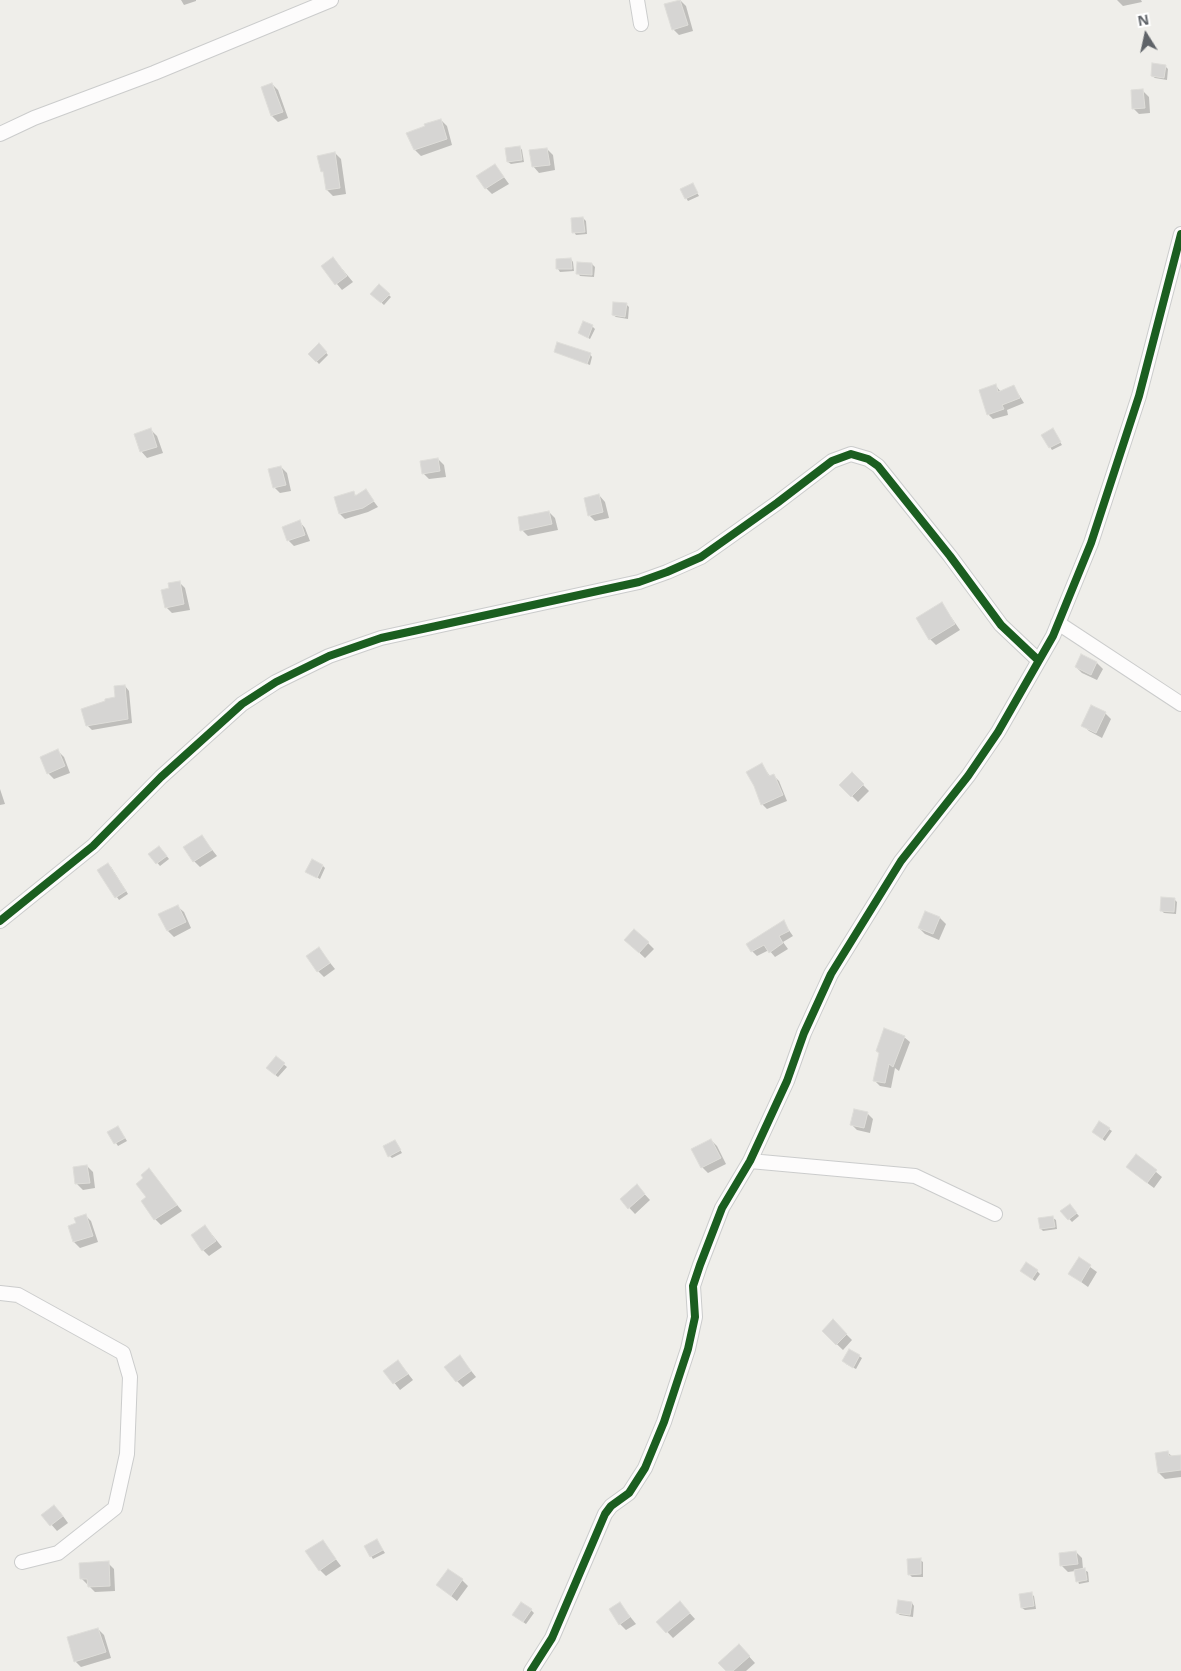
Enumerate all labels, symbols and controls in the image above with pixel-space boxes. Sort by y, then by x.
text: N [1136,9,1151,30]
north arrow [1121,10,1171,60]

